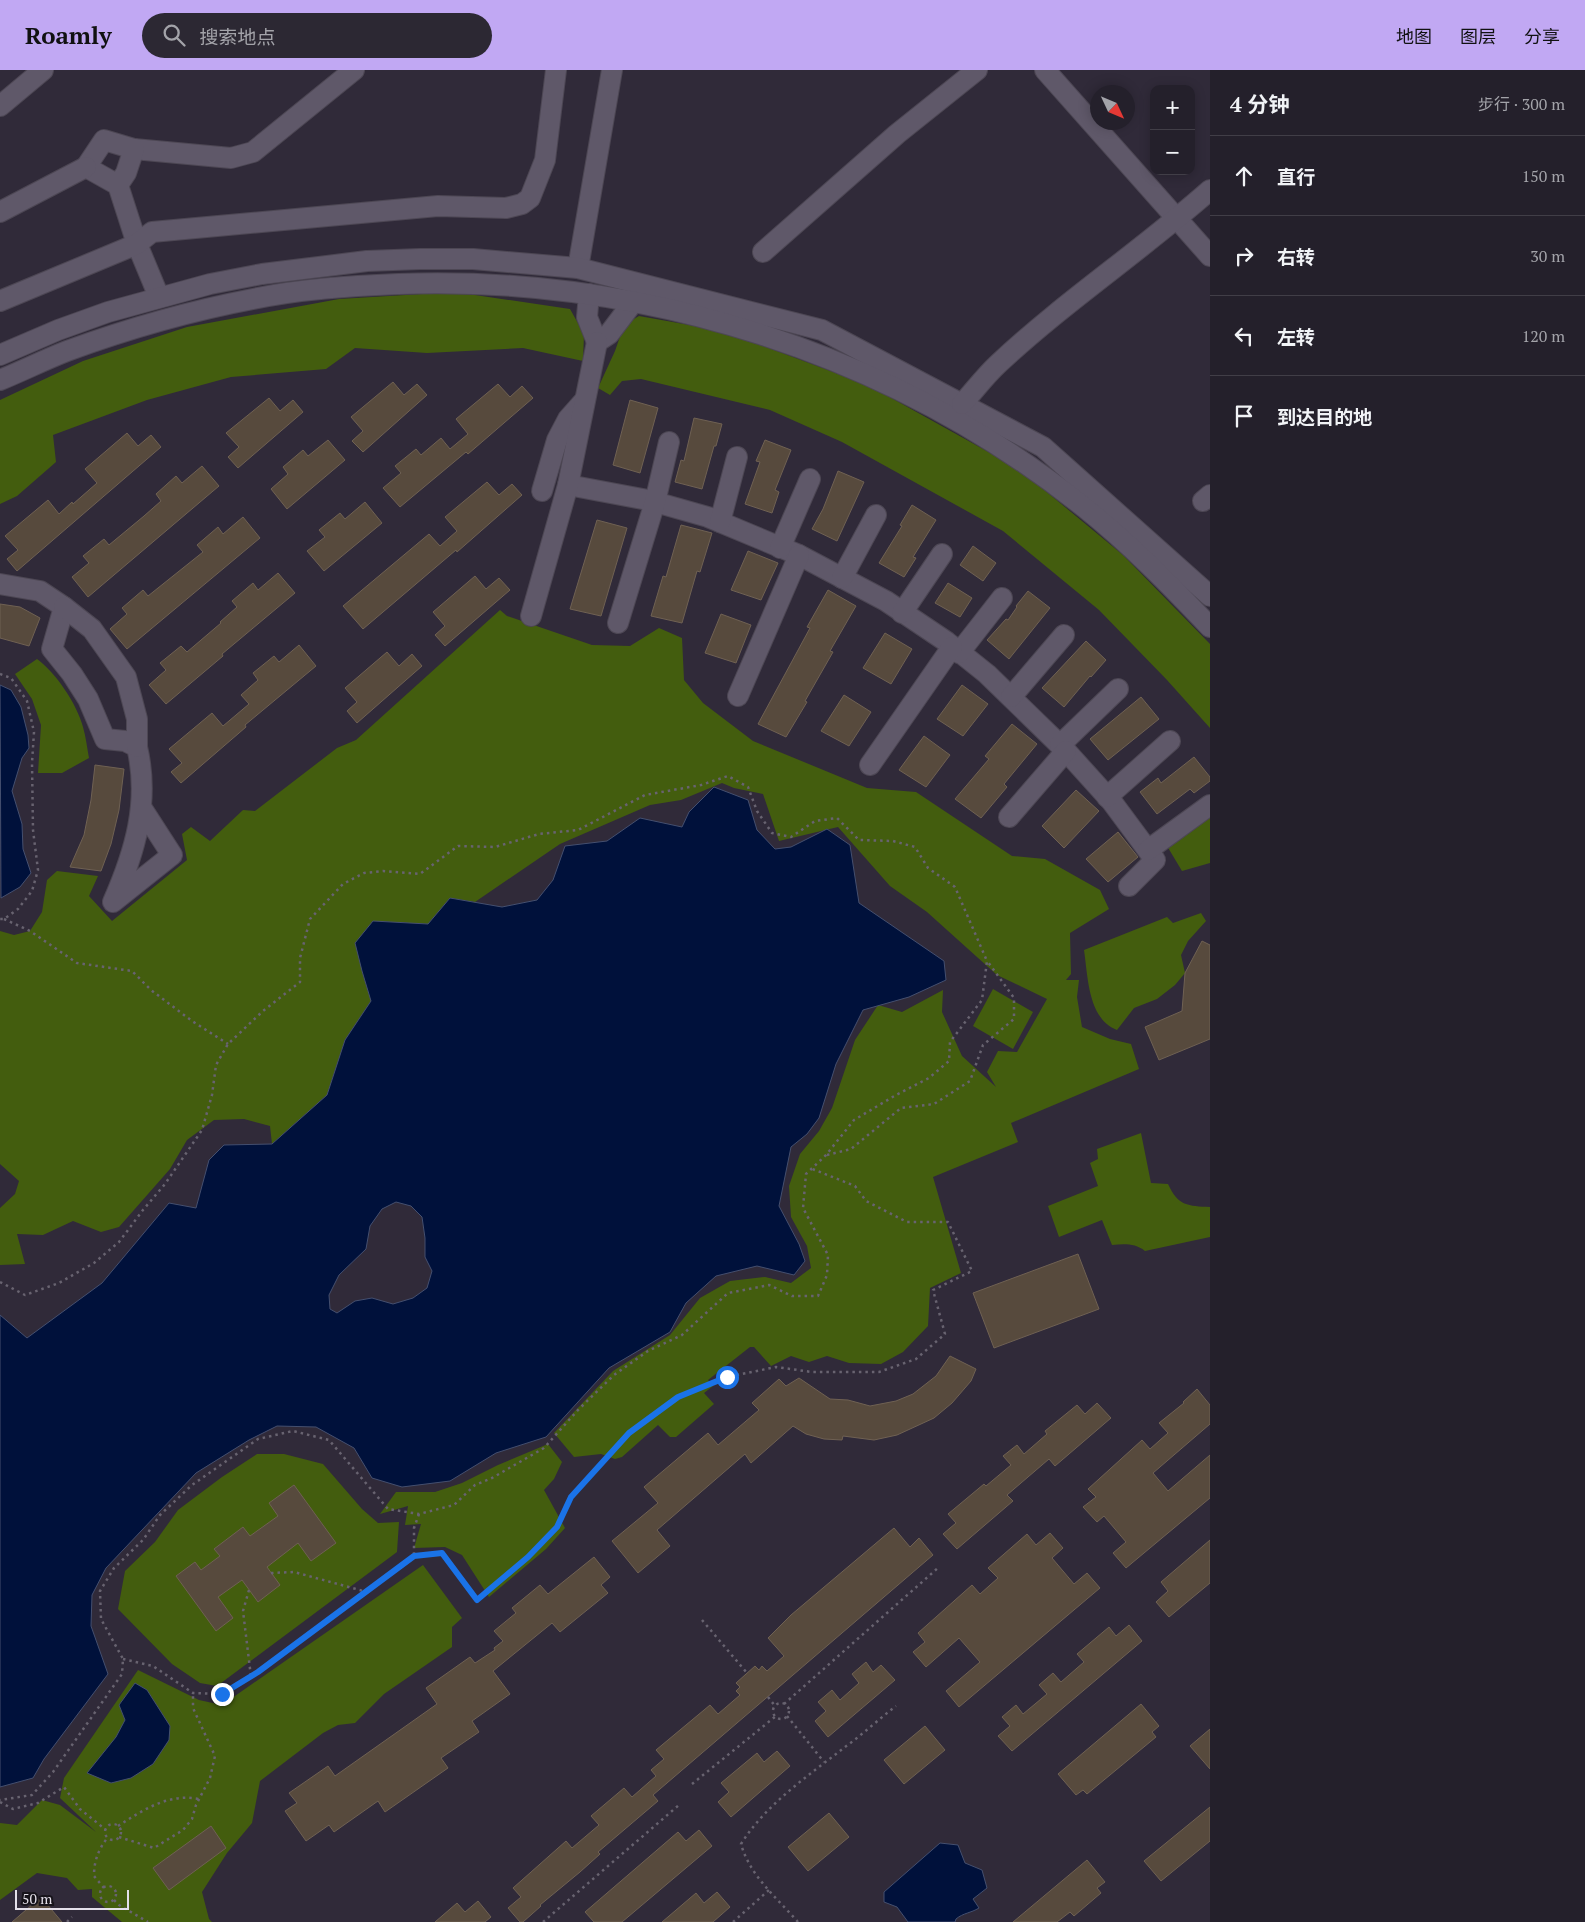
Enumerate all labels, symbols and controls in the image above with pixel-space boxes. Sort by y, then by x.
search box [142,13,492,58]
text: Roamly [25,19,112,51]
icon: search [160,21,188,49]
text: 搜索地点 [200,24,276,49]
text: 地图 [1396,24,1432,48]
text: 图层 [1460,24,1496,48]
text: 分享 [1524,24,1560,48]
north arrow [1090,85,1135,130]
map controls [1150,85,1195,175]
button: + [1150,85,1195,130]
text: 4 分钟 [1230,90,1290,118]
text: 步行 · 300 m [1478,93,1565,115]
button: − [1150,130,1195,175]
icon: ahead [1230,162,1258,190]
text: 直行 [1277,164,1315,189]
text: 150 m [1522,165,1565,187]
icon: right [1230,242,1258,270]
text: 右转 [1277,244,1315,269]
text: 30 m [1530,245,1565,267]
icon: left [1230,322,1258,350]
text: 左转 [1277,324,1315,349]
text: 120 m [1522,325,1565,347]
icon: arrive [1230,402,1258,430]
text: 到达目的地 [1277,404,1372,429]
route start [716,1366,739,1389]
route end [211,1683,234,1706]
scale bar [15,1887,129,1910]
text: 50 m [22,1889,52,1908]

